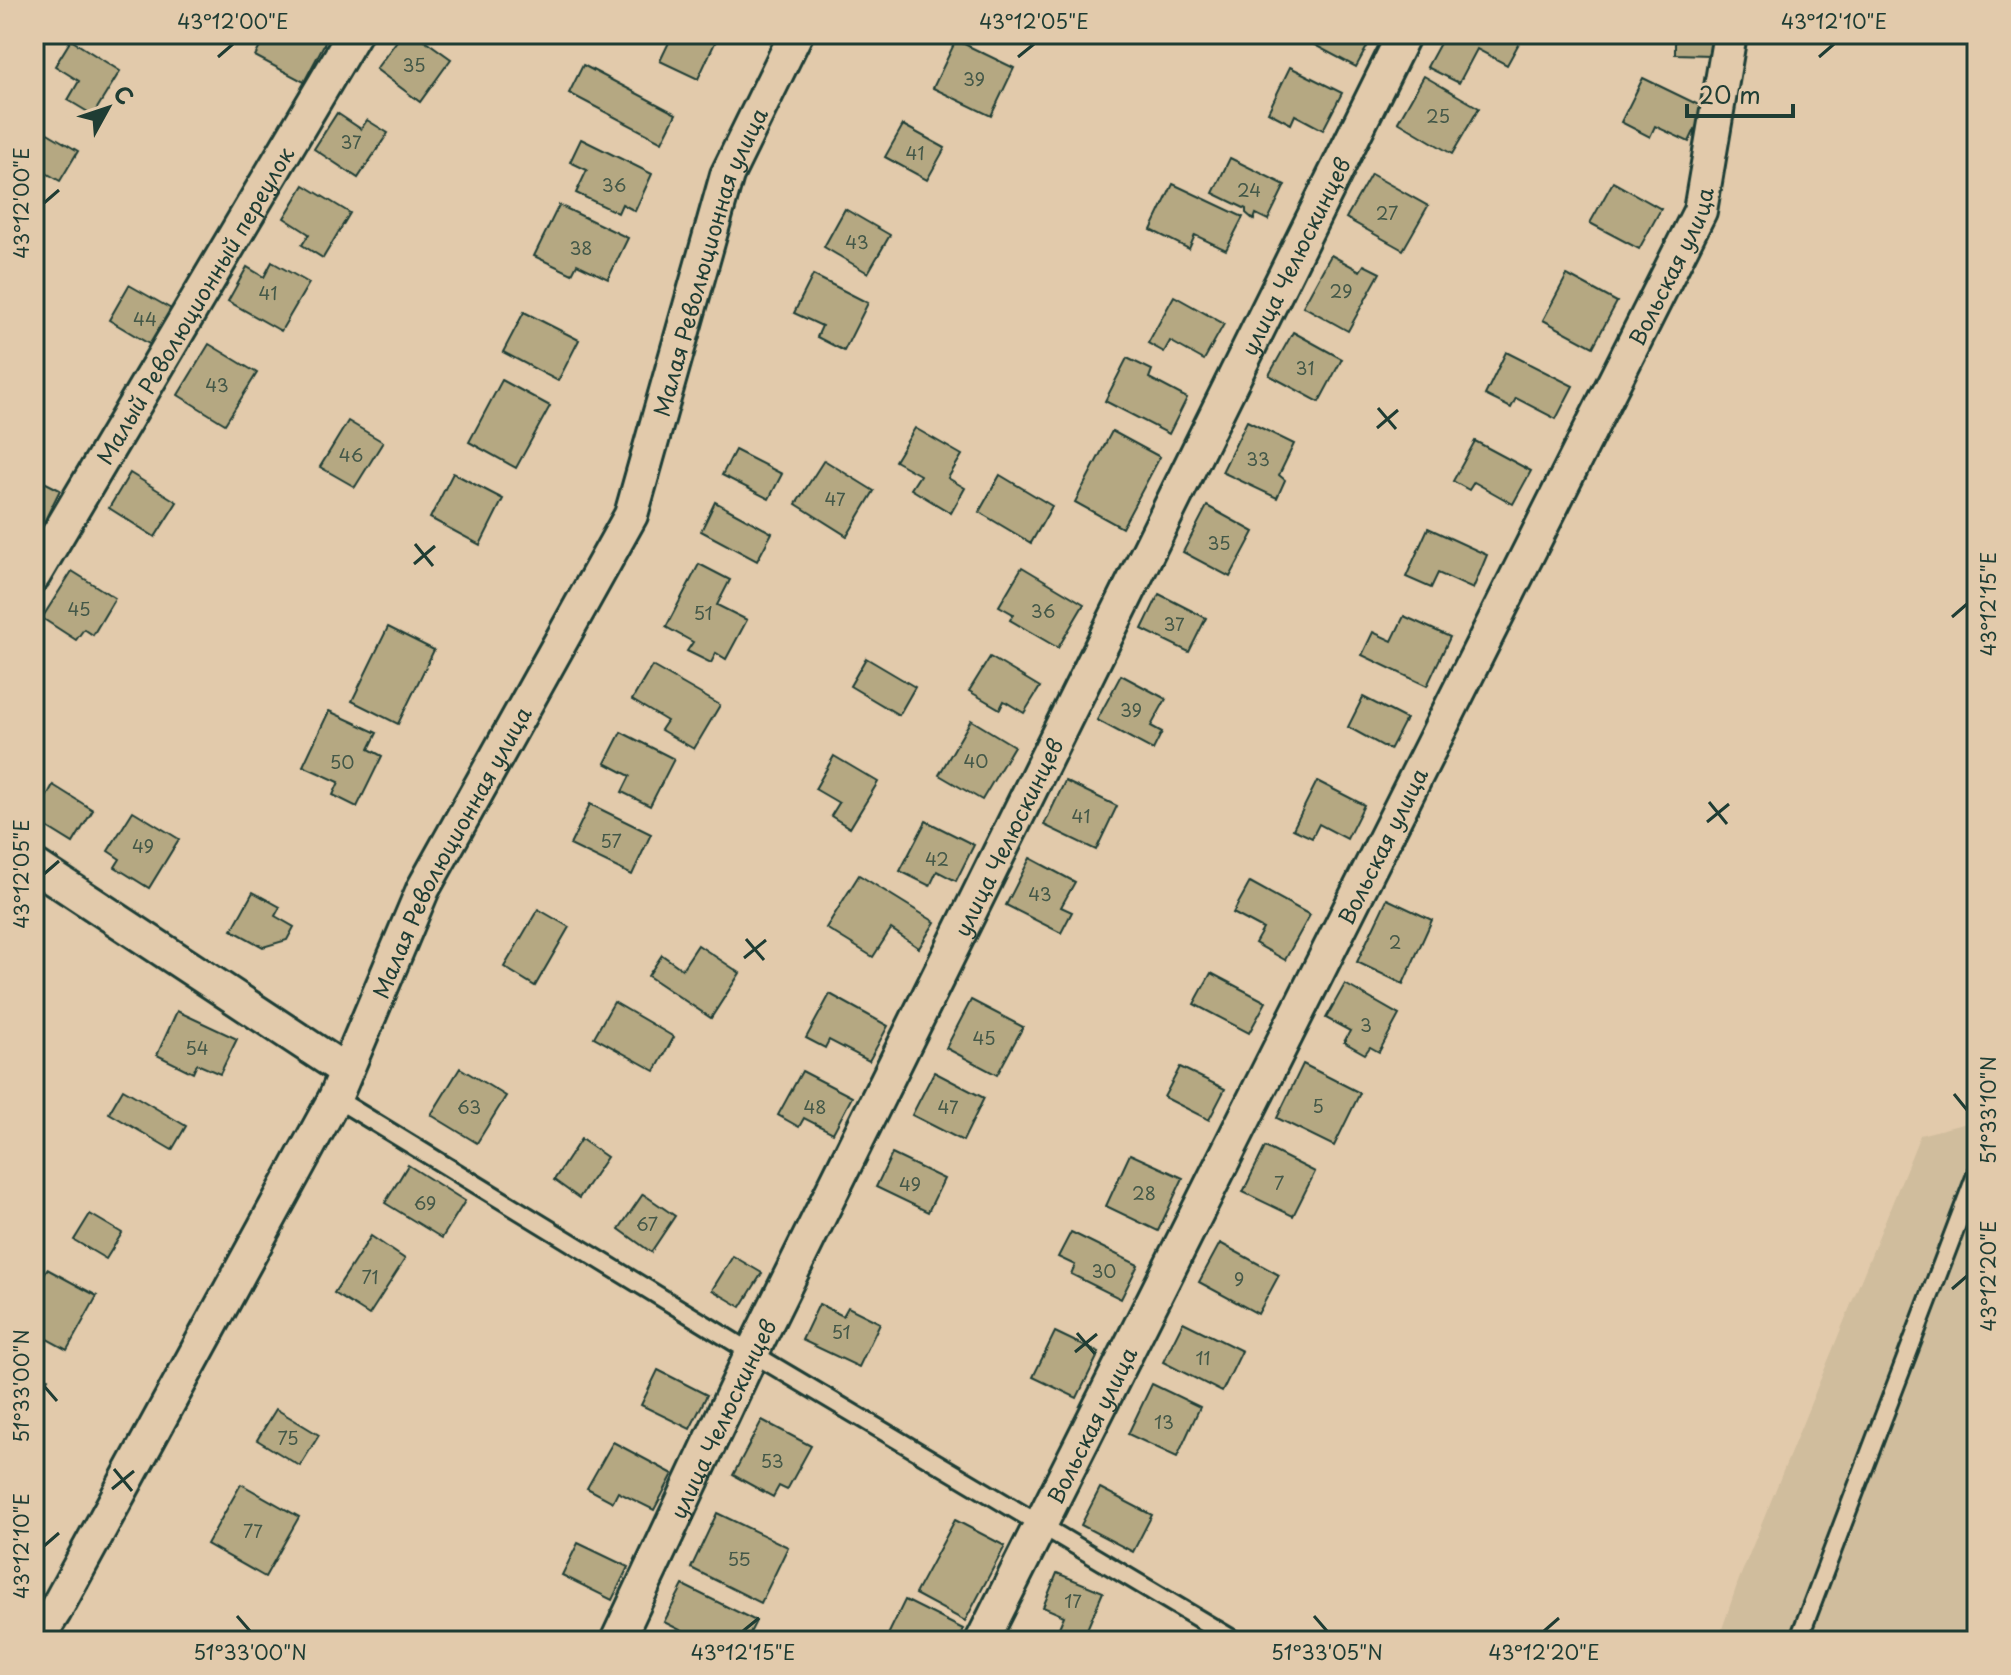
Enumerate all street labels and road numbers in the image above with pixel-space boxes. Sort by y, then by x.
street label: Малая Революционная улица [643,101,774,420]
street label: Малый Революционный переулок [87,139,301,470]
street label: улица Челюскинцев [1231,151,1357,361]
street label: Вольская улица [1619,185,1720,351]
street label: Малая Революционная улица [363,700,538,1003]
street label: улица Челюскинцев [944,732,1070,942]
street label: Вольская улица [1328,761,1435,930]
street label: улица Челюскинцев [660,1313,783,1524]
street label: Вольская улица [1037,1340,1144,1509]

